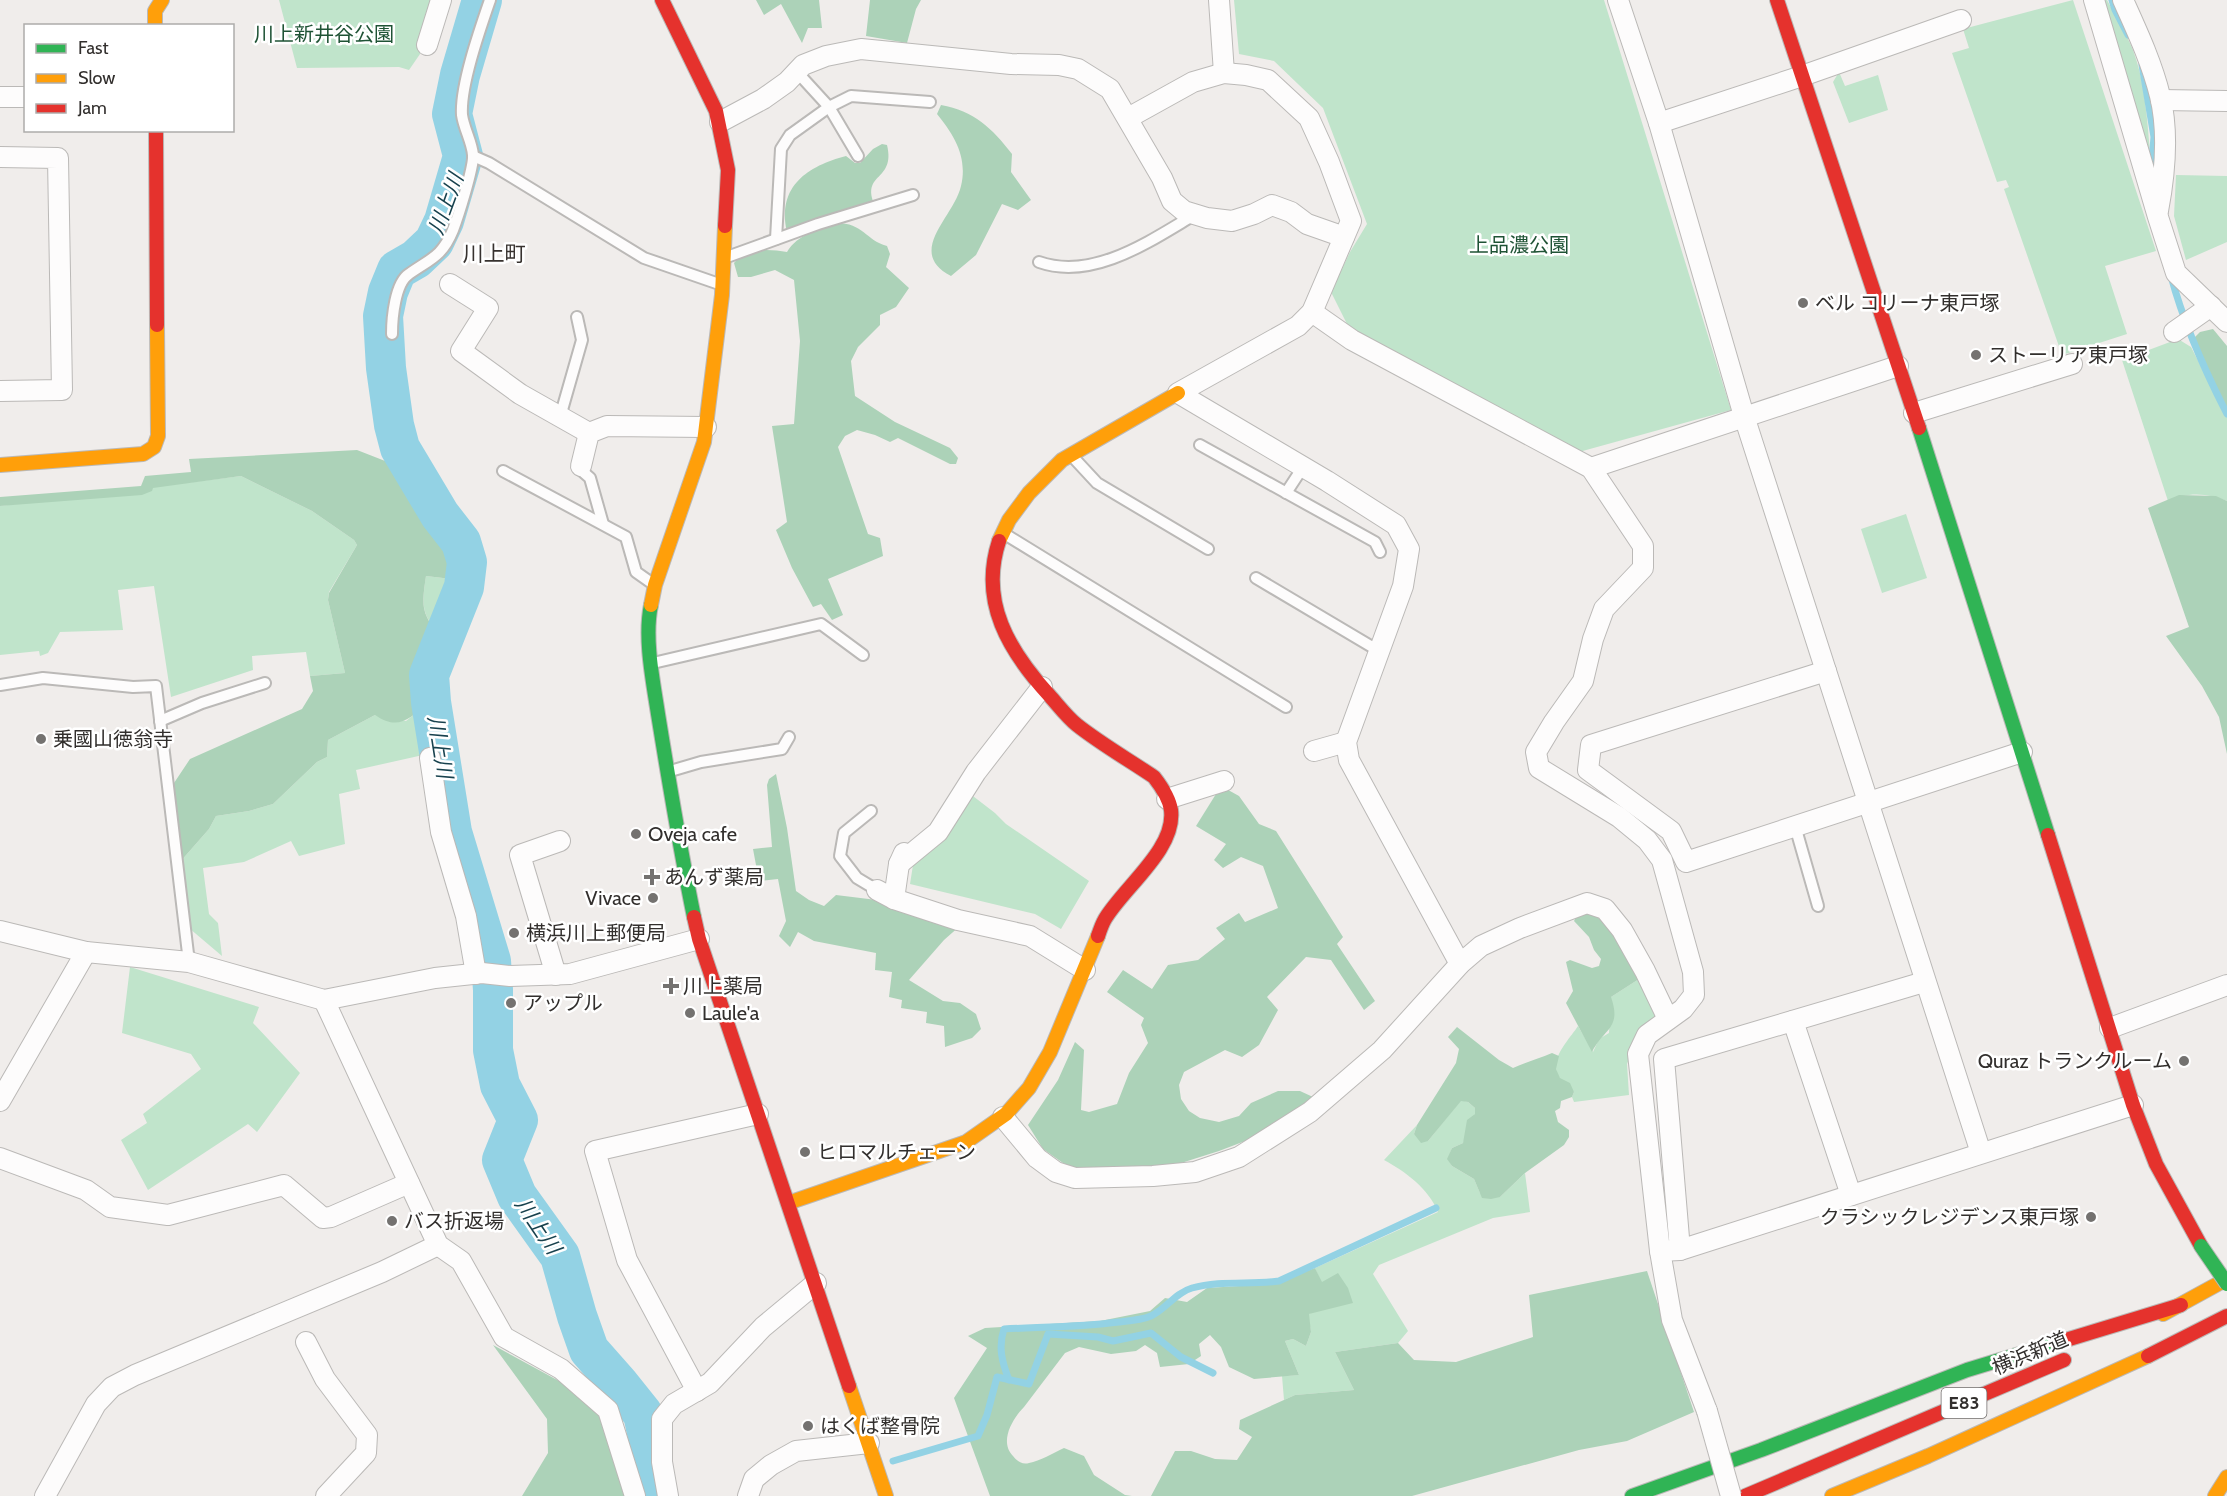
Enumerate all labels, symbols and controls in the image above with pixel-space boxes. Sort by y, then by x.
park label: 川上新井谷公園 [254,22,394,46]
legend [24,24,234,132]
text: Fast [78,37,109,59]
text: Slow [78,67,115,89]
text: Jam [77,97,107,119]
water label: 川上川 [423,168,469,238]
park label: 上品濃公園 [1469,233,1569,257]
district label: 川上町 [463,241,526,266]
place label: ベル コリーナ東戸塚 [1815,291,2000,315]
marker: ベル コリーナ東戸塚 [1796,296,1810,310]
place label: ストーリア東戸塚 [1988,343,2148,367]
marker: ストーリア東戸塚 [1969,348,1983,362]
water label: 川上川 [423,714,458,782]
place label: 乗國山徳翁寺 [53,727,173,751]
marker: 乗國山徳翁寺 [34,732,48,746]
place label: Oveja cafe [648,822,737,846]
marker: Oveja cafe [629,827,643,841]
place label: あんず薬局 [664,865,764,889]
marker: あんず薬局 [645,870,659,884]
place label: Vivace [585,886,641,910]
marker: Vivace [646,891,660,905]
place label: 横浜川上郵便局 [526,921,666,945]
marker: 横浜川上郵便局 [507,926,521,940]
place label: 川上薬局 [683,974,763,998]
marker: 川上薬局 [664,979,678,993]
place label: アップル [523,991,603,1015]
marker: アップル [504,996,518,1010]
place label: Laule'a [702,1001,760,1025]
marker: Laule'a [683,1006,697,1020]
place label: Quraz トランクルーム [1978,1049,2172,1073]
marker: Quraz トランクルーム [2177,1054,2191,1068]
place label: ヒロマルチェーン [817,1140,976,1164]
marker: ヒロマルチェーン [798,1145,812,1159]
water label: 川上川 [510,1193,568,1260]
place label: クラシックレジデンス東戸塚 [1820,1205,2079,1229]
place label: バス折返場 [404,1209,504,1233]
marker: クラシックレジデンス東戸塚 [2084,1210,2098,1224]
marker: バス折返場 [385,1214,399,1228]
street label: 横浜新道 [1988,1326,2072,1380]
road number: E83 [1942,1388,1986,1418]
place label: はくば整骨院 [820,1414,940,1438]
marker: はくば整骨院 [801,1419,815,1433]

